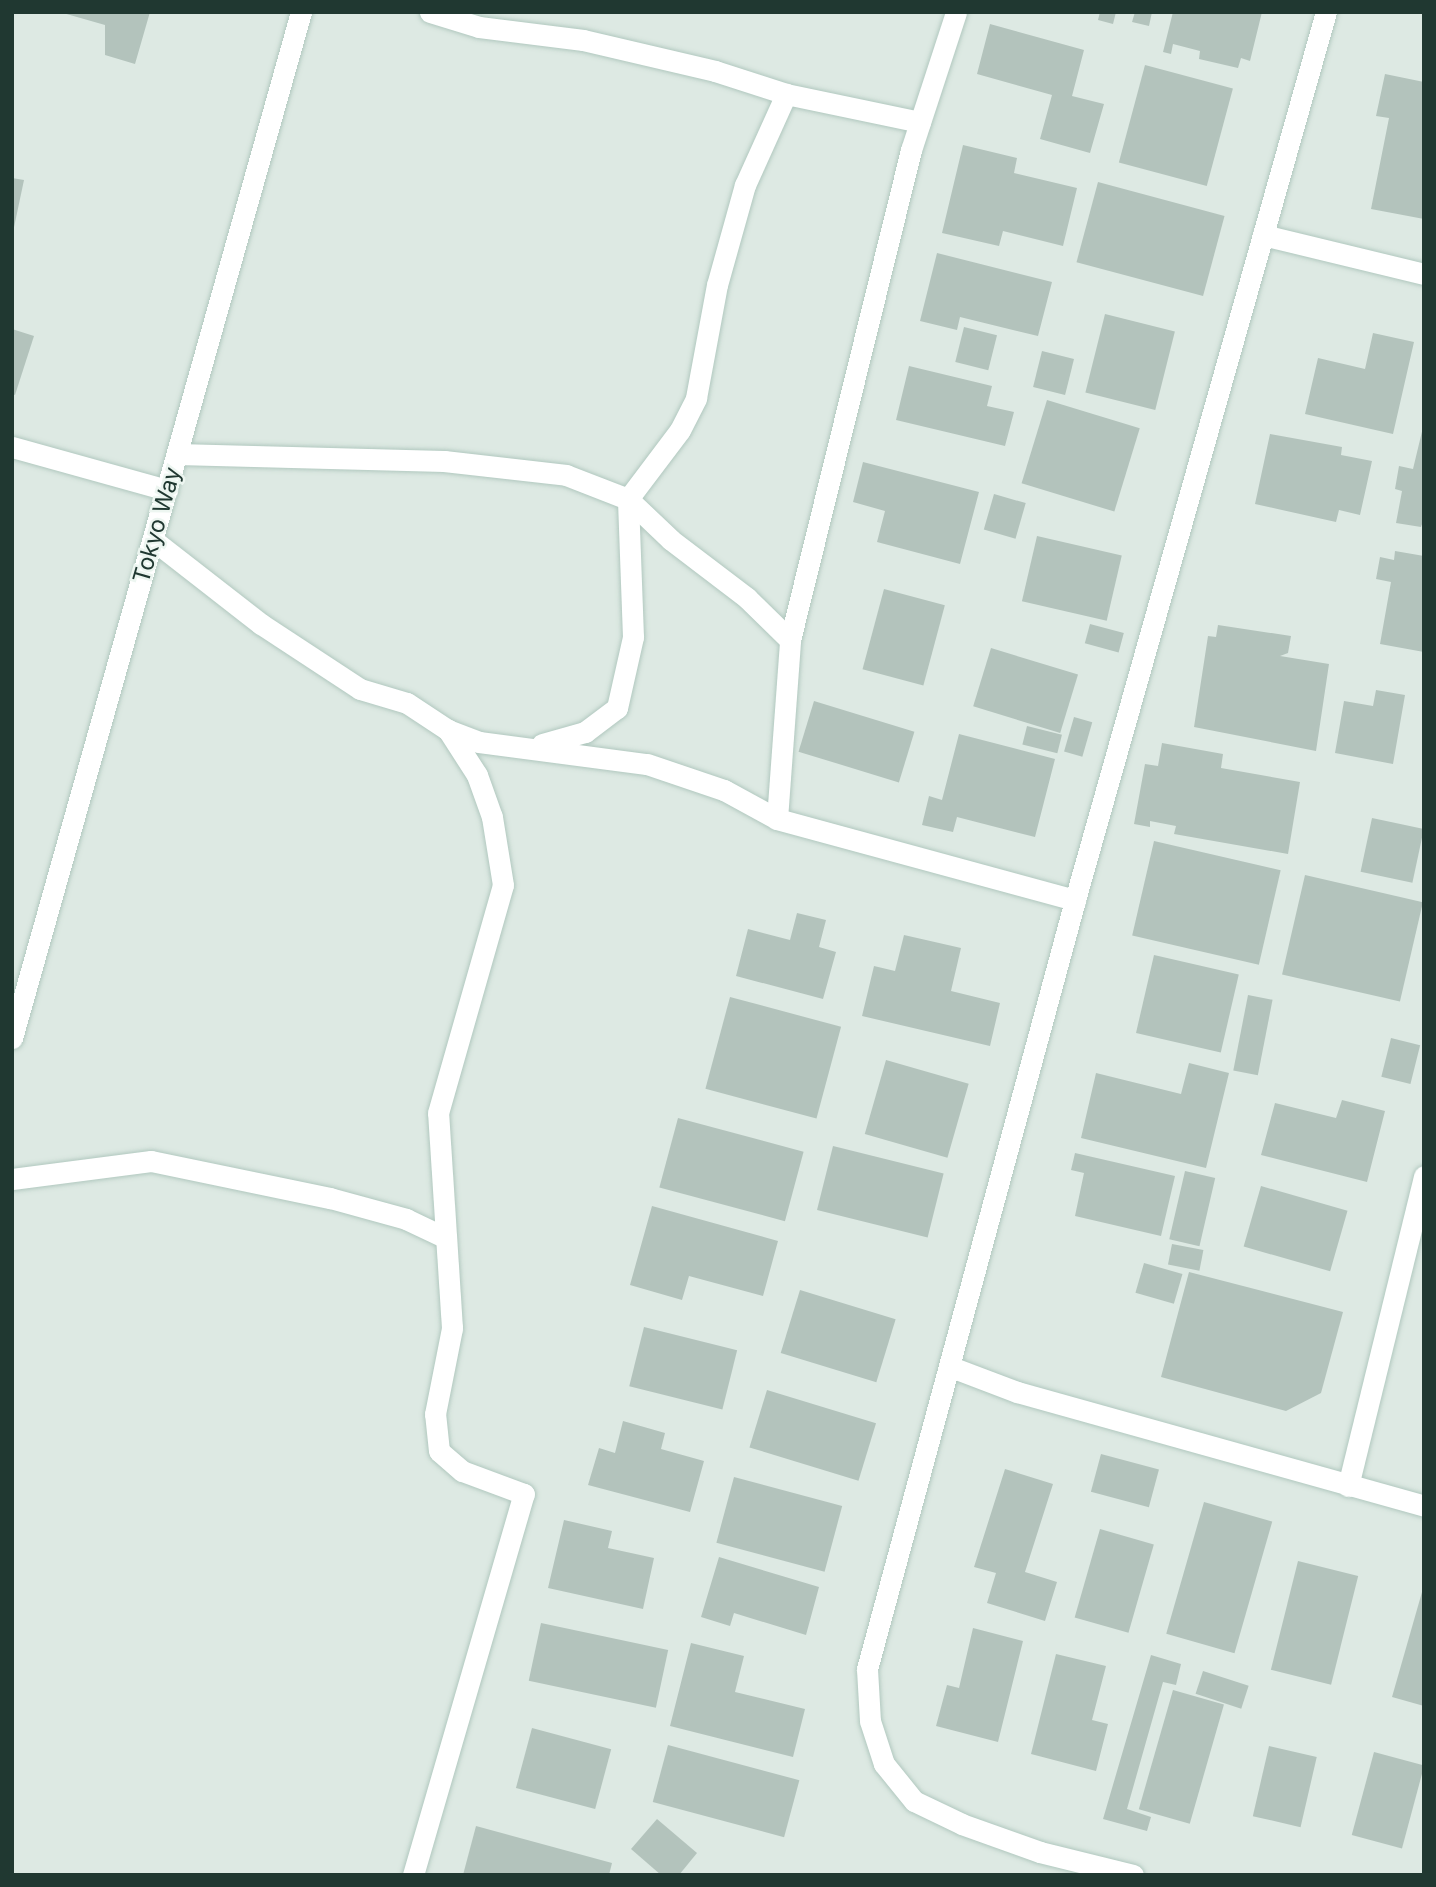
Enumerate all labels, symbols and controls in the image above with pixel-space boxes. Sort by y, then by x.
street label: Tokyo Way [127,464,187,586]

